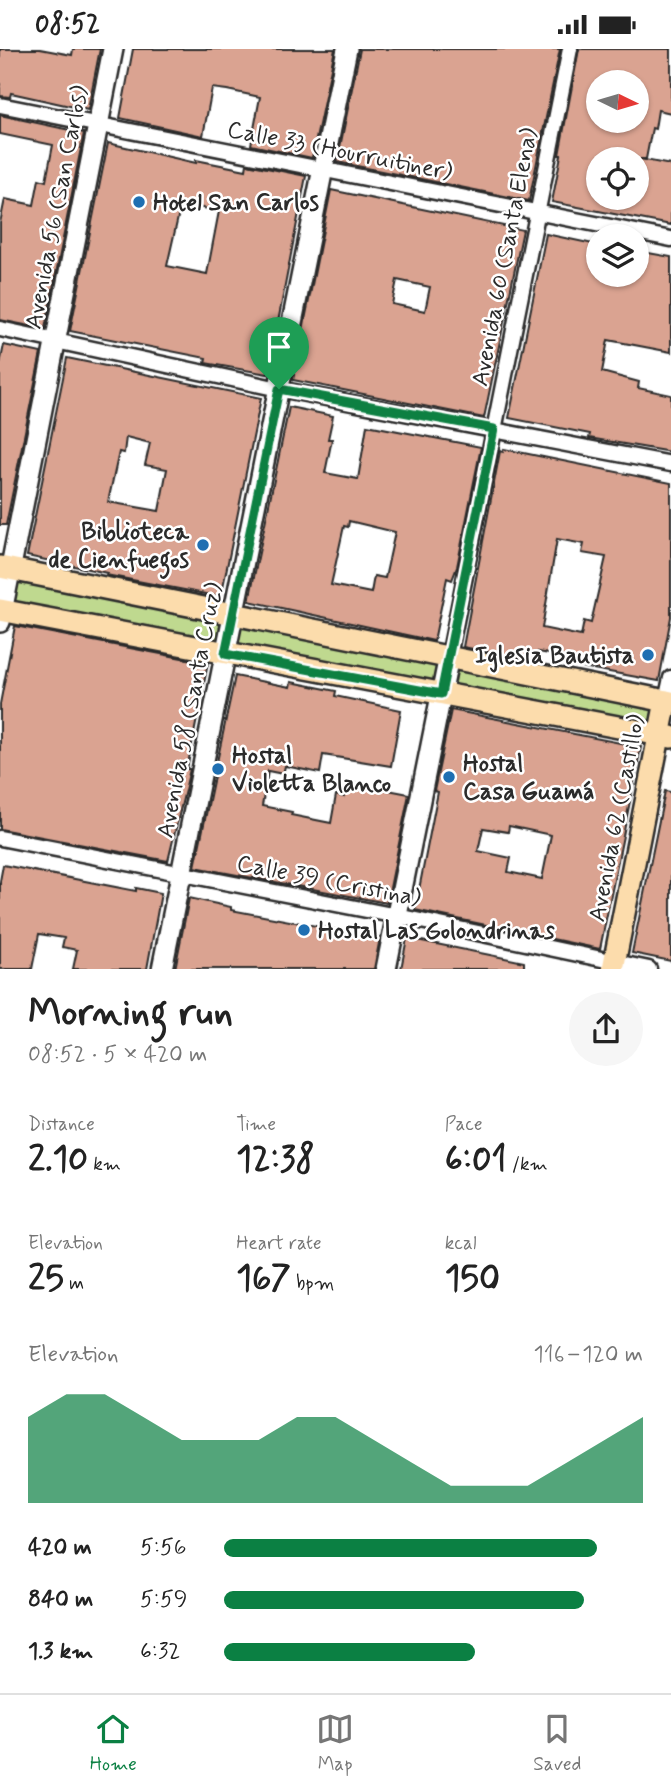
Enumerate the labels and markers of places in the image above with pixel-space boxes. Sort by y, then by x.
place label: Hotel San Carlos [153,188,320,219]
marker: Hotel San Carlos [131,194,147,210]
pin [249,317,309,389]
place label: Biblioteca de Cienfuegos [48,517,190,579]
marker: Biblioteca de Cienfuegos [195,537,211,553]
place label: Iglesia Bautista [475,641,634,673]
marker: Iglesia Bautista [640,647,656,663]
place label: Hostal Violetta Blanco [232,741,391,800]
place label: Hostal Casa Guamá [463,749,594,808]
marker: Hostal Violetta Blanco [210,761,226,777]
marker: Hostal Casa Guamá [441,769,457,785]
place label: Hostal Las Golondrinas [318,916,555,947]
marker: Hostal Las Golondrinas [296,922,312,938]

